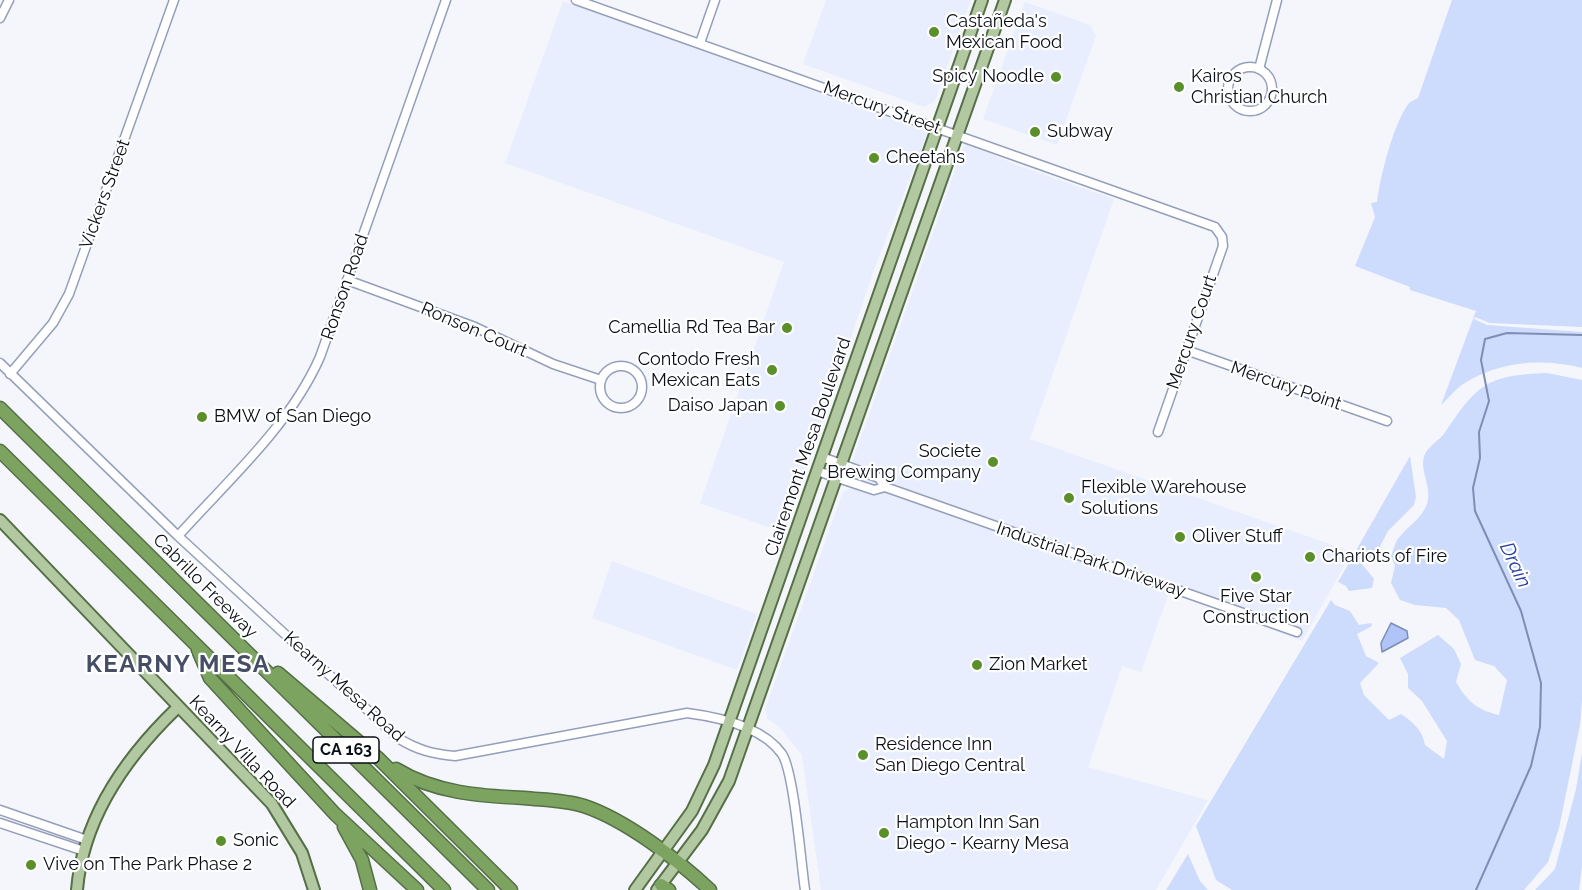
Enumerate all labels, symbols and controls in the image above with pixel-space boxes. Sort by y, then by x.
place label: Castañeda's Mexican Food [946,11,1062,54]
marker: Castañeda's Mexican Food [927,25,941,39]
place label: Spicy Noodle [932,66,1044,88]
place label: Kairos Christian Church [1191,66,1328,109]
marker: Spicy Noodle [1049,70,1063,84]
street label: Mercury Street [820,77,944,139]
marker: Kairos Christian Church [1172,80,1186,94]
place label: Subway [1047,121,1113,143]
marker: Subway [1028,125,1042,139]
street label: Vickers Street [75,136,135,252]
place label: Cheetahs [886,147,965,169]
marker: Cheetahs [867,151,881,165]
street label: Ronson Road [317,231,373,343]
street label: Mercury Court [1162,272,1222,392]
street label: Ronson Court [418,298,530,362]
place label: Camellia Rd Tea Bar [608,317,775,339]
marker: Camellia Rd Tea Bar [780,321,794,335]
street label: Clairemont Mesa Boulevard [760,335,856,559]
place label: Contodo Fresh Mexican Eats [638,349,760,392]
street label: Mercury Point [1228,357,1344,415]
marker: Contodo Fresh Mexican Eats [765,363,779,377]
place label: Daiso Japan [668,395,768,417]
marker: Daiso Japan [773,399,787,413]
place label: BMW of San Diego [214,406,371,428]
marker: BMW of San Diego [195,410,209,424]
place label: Societe Brewing Company [827,441,981,484]
marker: Societe Brewing Company [986,455,1000,469]
place label: Flexible Warehouse Solutions [1081,477,1246,520]
marker: Flexible Warehouse Solutions [1062,491,1076,505]
street label: Industrial Park Driveway [993,517,1189,603]
place label: Oliver Stuff [1192,526,1283,548]
street label: Cabrillo Freeway [148,529,262,643]
marker: Oliver Stuff [1173,530,1187,544]
water label: Drain [1494,538,1536,592]
place label: Chariots of Fire [1322,546,1447,568]
marker: Chariots of Fire [1303,550,1317,564]
marker: Five Star Construction [1249,570,1263,584]
place label: Five Star Construction [1203,586,1309,628]
street label: Kearny Mesa Road [279,627,409,747]
district label: KEARNY MESA [86,651,270,679]
place label: Zion Market [989,654,1087,676]
marker: Zion Market [970,658,984,672]
street label: Kearny Villa Road [184,691,300,813]
place label: Residence Inn San Diego Central [875,734,1025,777]
road number: CA 163 [313,737,379,763]
marker: Residence Inn San Diego Central [856,748,870,762]
place label: Hampton Inn San Diego - Kearny Mesa [896,812,1069,854]
marker: Hampton Inn San Diego - Kearny Mesa [877,826,891,840]
place label: Sonic [233,830,279,852]
marker: Sonic [214,834,228,848]
place label: Vive on The Park Phase 2 [43,854,252,876]
marker: Vive on The Park Phase 2 [24,858,38,872]

